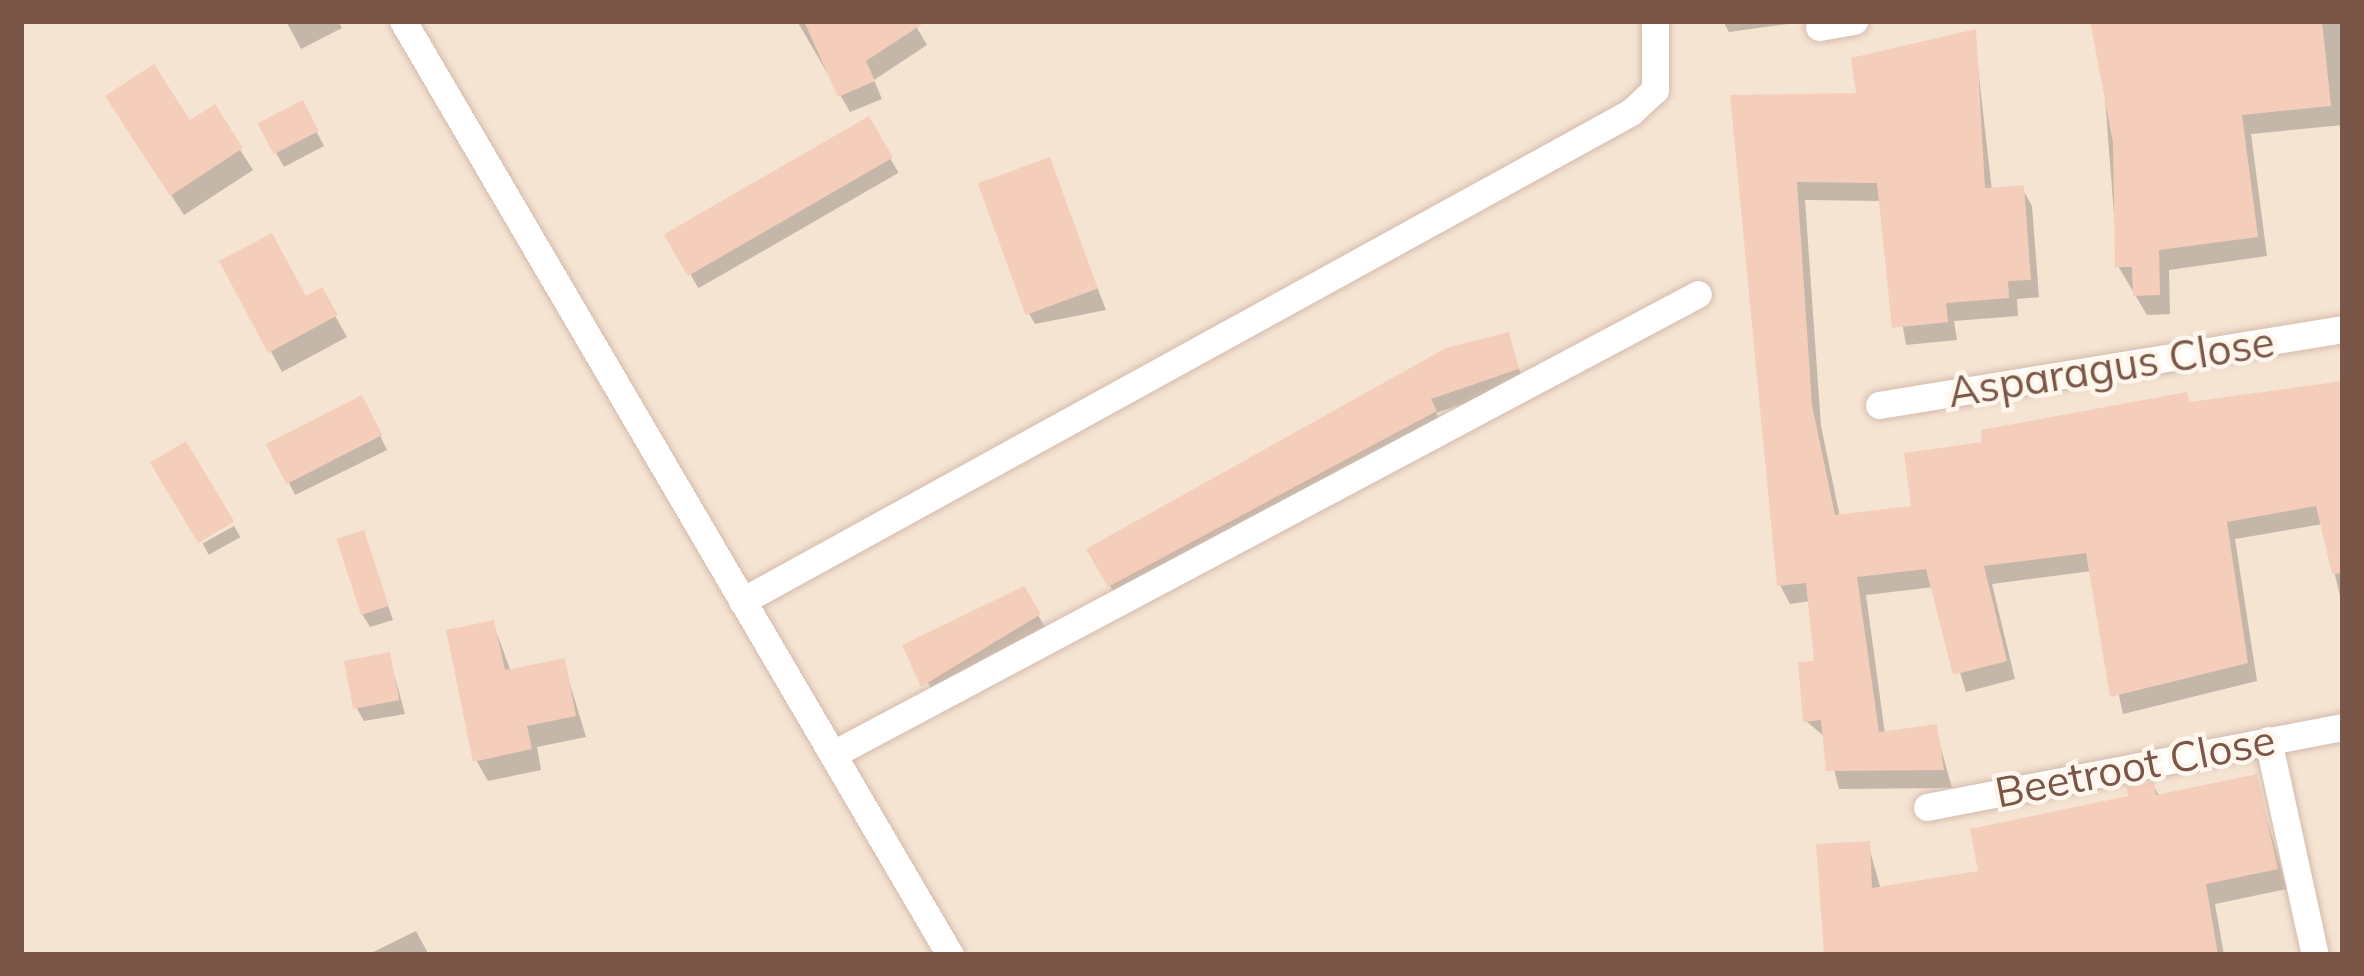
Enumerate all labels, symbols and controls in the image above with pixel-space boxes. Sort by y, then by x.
street label: Asparagus Close [1944,316,2278,418]
street label: Beetroot Close [1991,714,2279,818]

